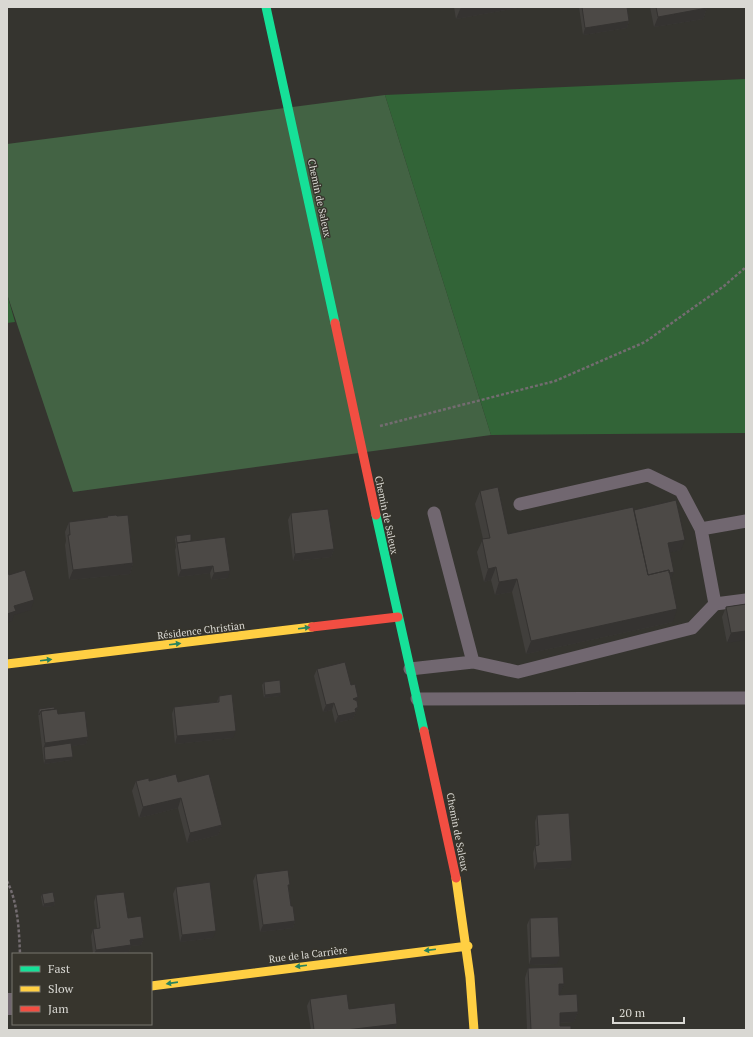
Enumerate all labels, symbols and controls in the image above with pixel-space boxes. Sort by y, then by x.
street label: Chemin de Saleux [305,158,334,239]
street label: Chemin de Saleux [372,475,401,556]
street label: Résidence Christian [156,619,246,642]
one-way arrow [298,625,310,631]
one-way arrow [169,641,181,647]
one-way arrow [40,656,52,663]
street label: Chemin de Saleux [444,792,472,873]
street label: Rue de la Carrière [268,943,348,966]
one-way arrow [423,947,436,953]
legend [12,953,152,1025]
text: Fast [48,961,71,976]
one-way arrow [295,963,307,970]
one-way arrow [166,980,178,986]
text: Slow [48,981,74,996]
scale bar [613,999,684,1025]
text: Jam [48,1001,69,1016]
text: 20 m [619,1005,646,1020]

